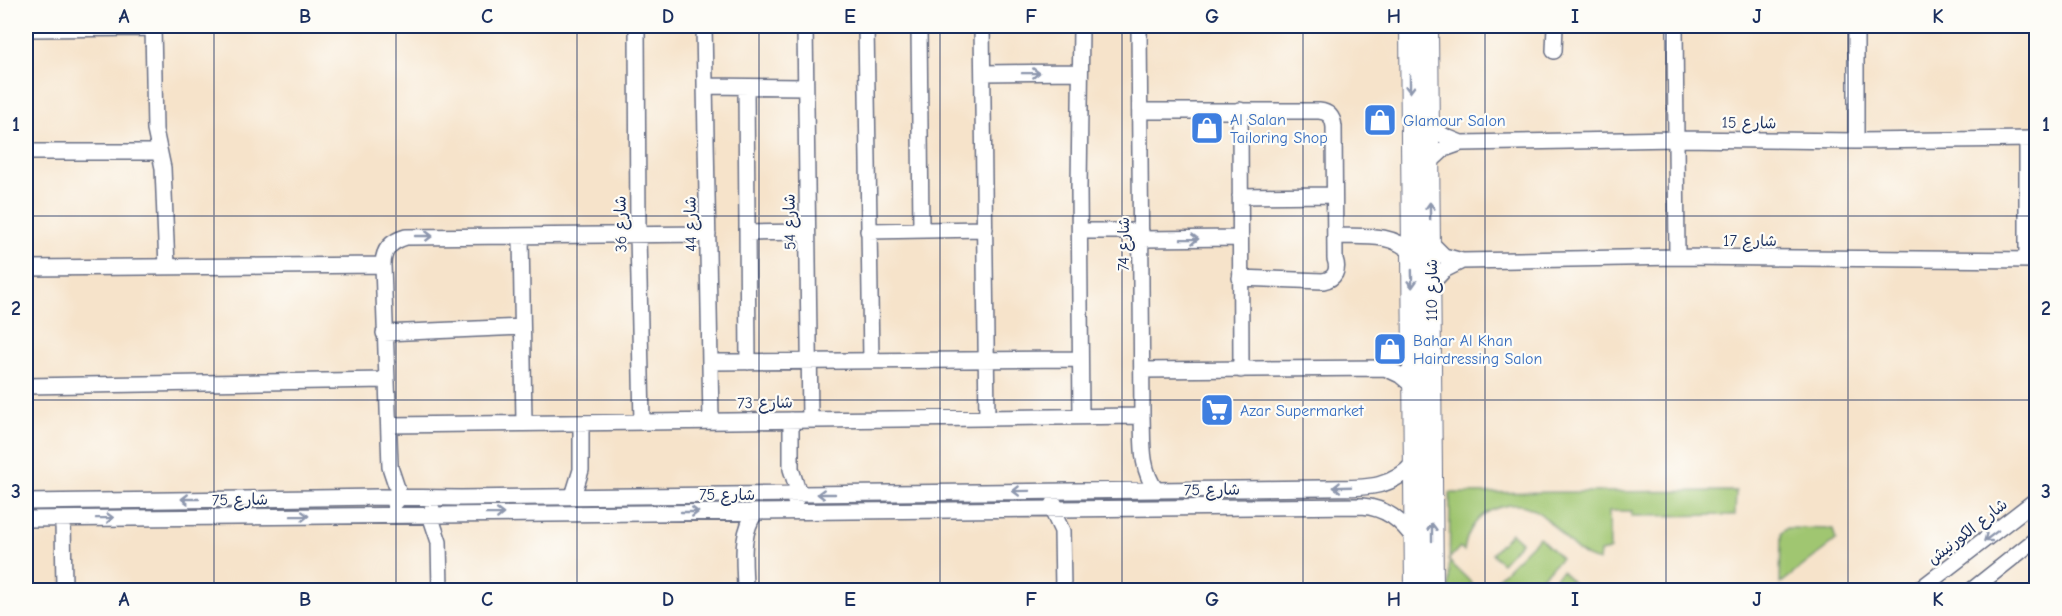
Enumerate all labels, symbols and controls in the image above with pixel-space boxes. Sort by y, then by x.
text: A [118,5,130,28]
text: B [299,5,311,28]
text: C [481,5,493,28]
text: D [662,5,674,28]
text: E [844,5,856,28]
text: F [1025,5,1037,28]
text: G [1205,5,1219,28]
text: H [1387,5,1401,28]
text: I [1571,5,1579,28]
text: J [1752,5,1762,28]
text: K [1932,5,1944,28]
one-way arrow [1021,67,1041,78]
one-way arrow [1404,73,1416,93]
shop icon: Glamour Salon [1362,102,1398,138]
shop icon: Al Salan Tailoring Shop [1189,110,1225,146]
place label: Al Salan Tailoring Shop [1230,111,1328,147]
place label: Glamour Salon [1403,112,1506,130]
text: 1 [12,113,20,136]
text: 1 [2042,113,2050,136]
street label: شارع 15 [1721,114,1777,134]
street label: شارع 54 [781,194,801,250]
street label: شارع 36 [612,195,632,253]
street label: شارع 44 [682,196,702,252]
one-way arrow [1424,202,1436,222]
street label: شارع 74 [1115,217,1135,271]
one-way arrow [414,230,434,242]
street label: شارع 17 [1723,232,1777,252]
one-way arrow [1180,233,1200,245]
street label: شارع 110 [1423,259,1443,321]
one-way arrow [1406,268,1418,288]
text: 2 [11,297,21,320]
text: 2 [2041,297,2051,320]
shop icon: Bahar Al Khan Hairdressing Salon [1372,331,1408,367]
place label: Bahar Al Khan Hairdressing Salon [1413,332,1542,368]
supermarket icon: Azar Supermarket [1199,392,1235,428]
street label: شارع 73 [737,394,793,414]
place label: Azar Supermarket [1240,402,1364,420]
text: 3 [11,480,21,503]
text: 3 [2041,480,2051,503]
street label: شارع 75 [1184,481,1240,501]
one-way arrow [1332,482,1352,493]
street label: شارع 75 [699,486,755,506]
one-way arrow [1011,486,1031,497]
one-way arrow [816,488,836,500]
street label: شارع 75 [212,491,268,511]
one-way arrow [181,493,201,505]
street label: شارع الكورنيش [1924,495,2012,570]
one-way arrow [679,506,699,518]
one-way arrow [484,508,504,520]
one-way arrow [289,510,309,522]
one-way arrow [94,512,114,524]
one-way arrow [1427,523,1438,543]
one-way arrow [1983,529,1999,542]
text: A [118,588,130,611]
text: B [299,588,311,611]
text: C [481,588,493,611]
text: D [662,588,674,611]
text: E [844,588,856,611]
text: F [1025,588,1037,611]
text: G [1205,588,1219,611]
text: H [1387,588,1401,611]
text: I [1571,588,1579,611]
text: J [1752,588,1762,611]
text: K [1932,588,1944,611]

